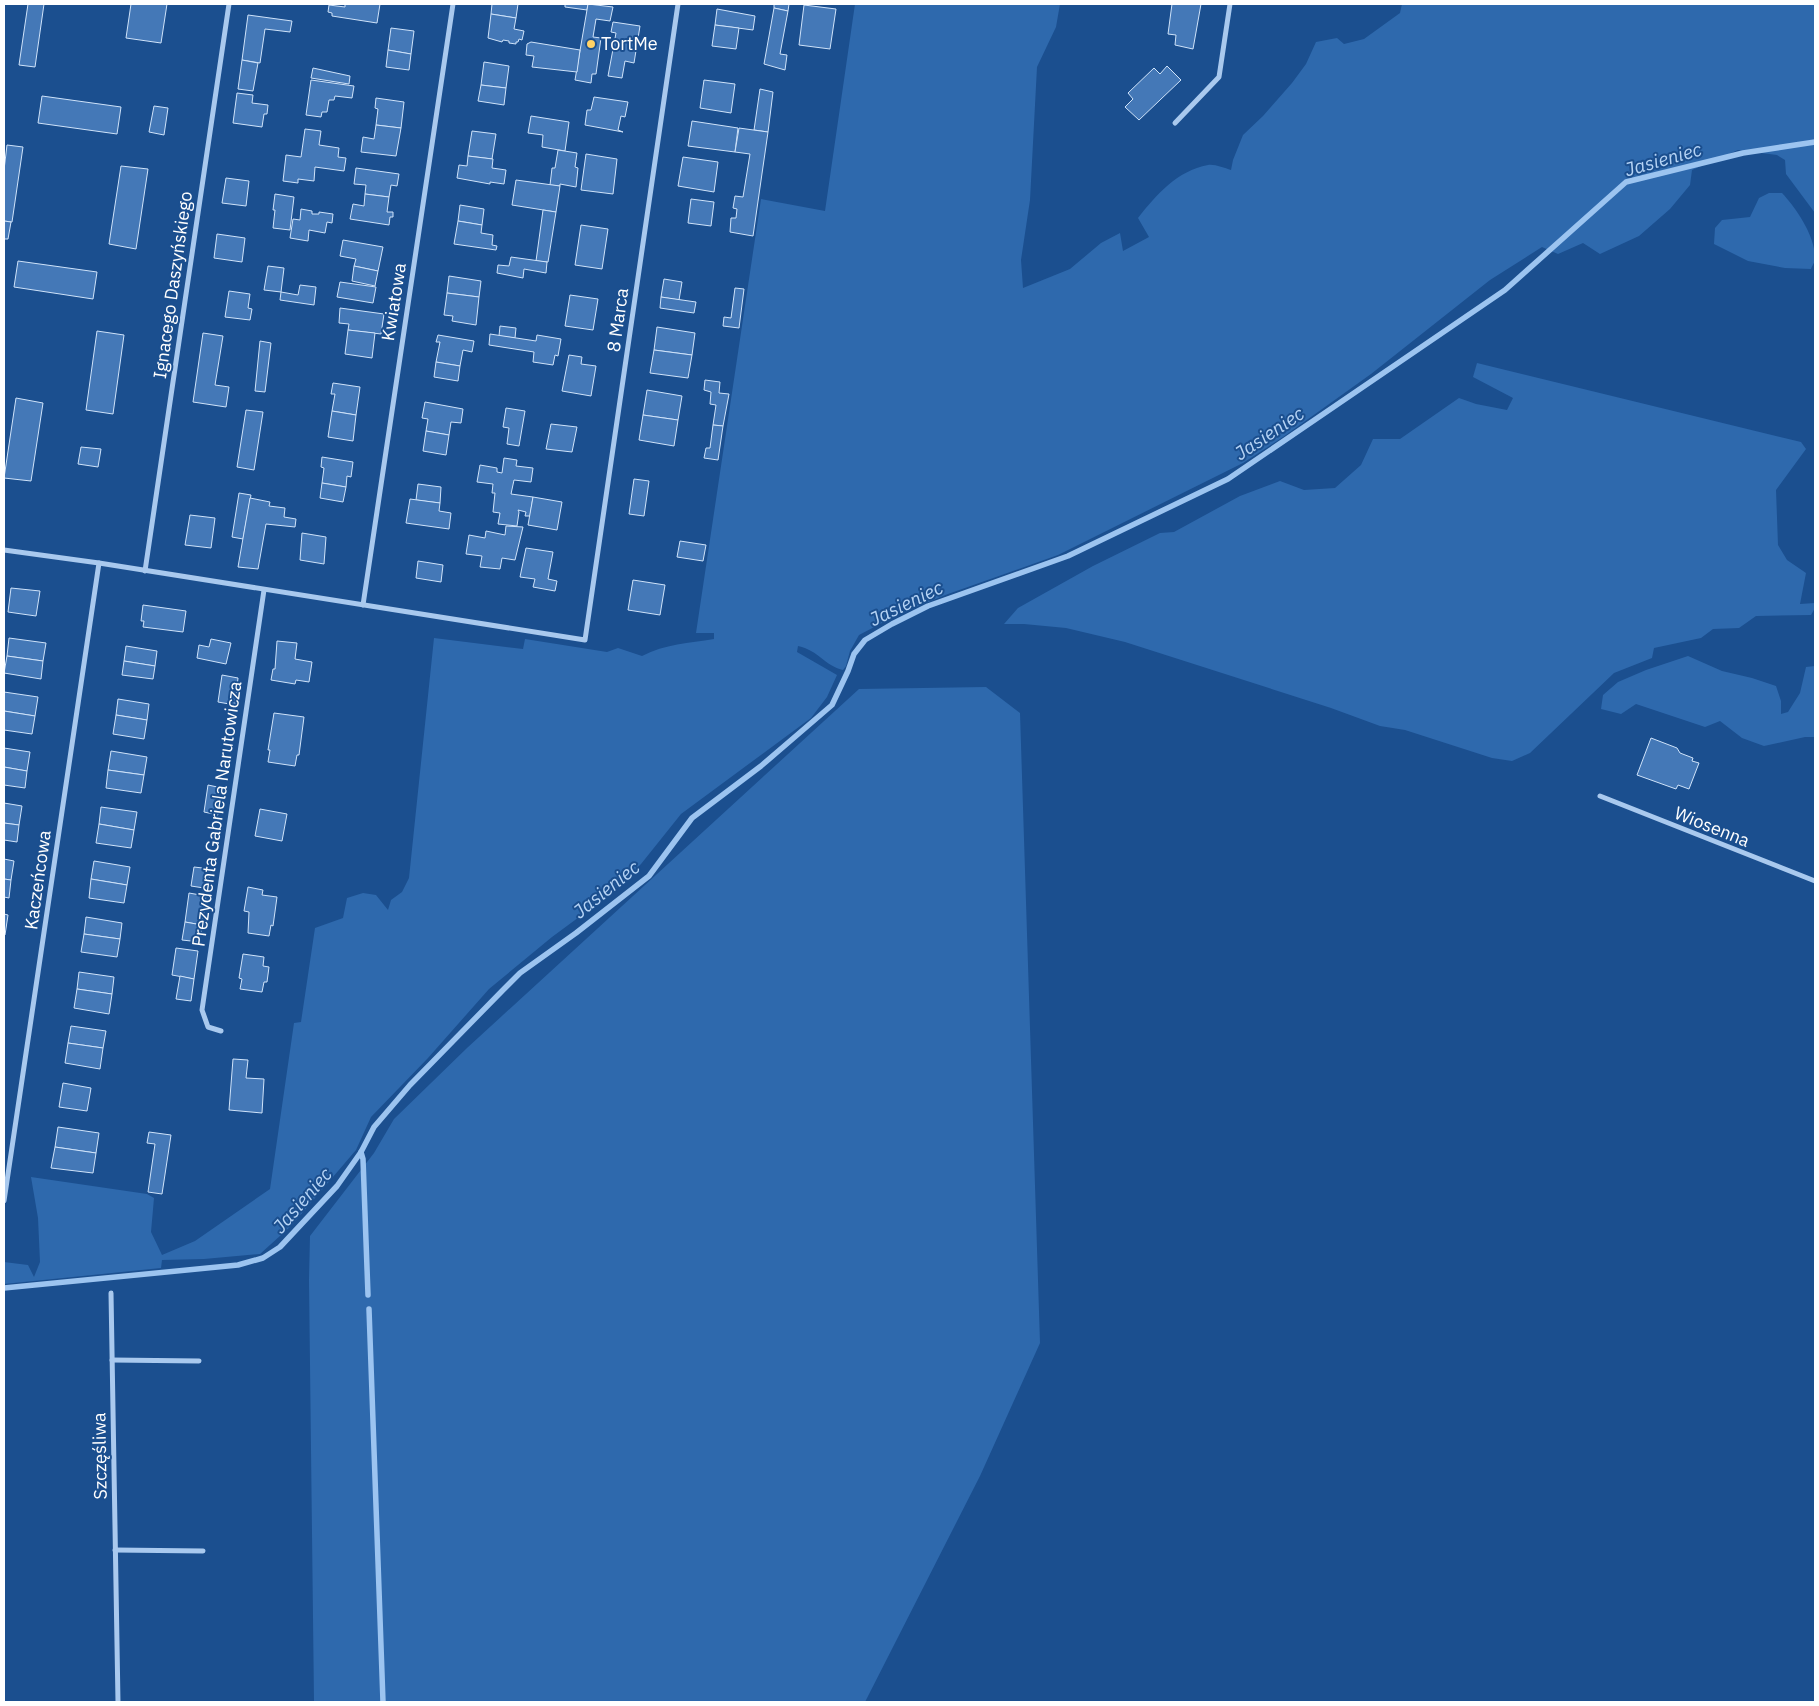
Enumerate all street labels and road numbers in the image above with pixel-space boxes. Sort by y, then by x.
street label: Ignacego Daszyńskiego [148,190,197,380]
street label: Kwiatowa [376,261,411,343]
street label: 8 Marca [602,286,633,353]
street label: Prezydenta Gabriela Narutowicza [186,679,247,948]
street label: Wiosenna [1671,801,1754,852]
street label: Kaczeńcowa [19,828,56,931]
street label: Szczęśliwa [87,1412,112,1500]

